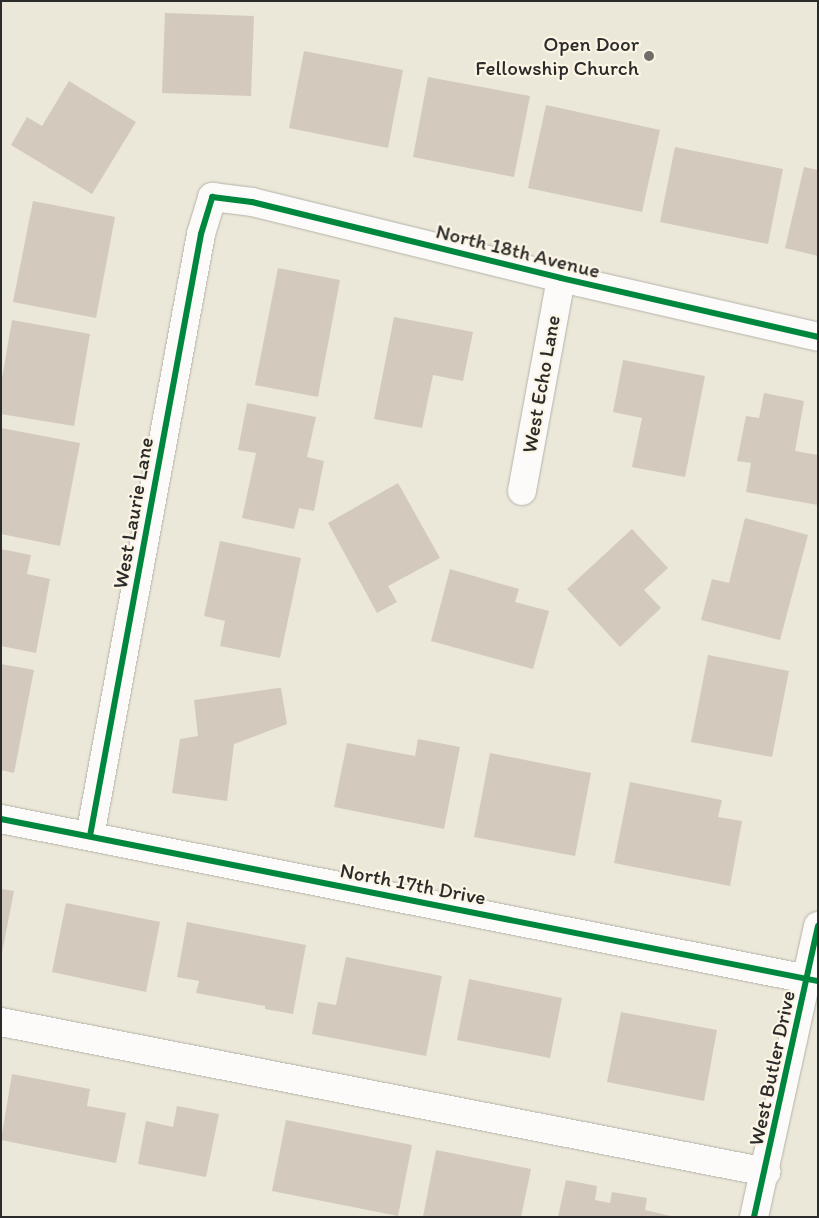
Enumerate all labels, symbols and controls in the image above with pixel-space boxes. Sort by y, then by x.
place label: Open Door Fellowship Church [475,31,639,81]
marker: Open Door Fellowship Church [643,50,655,62]
street label: North 18th Avenue [434,219,602,283]
street label: West Echo Lane [516,313,566,455]
street label: West Laurie Lane [107,435,159,591]
street label: North 17th Drive [338,858,488,910]
street label: West Butler Drive [743,988,801,1148]

